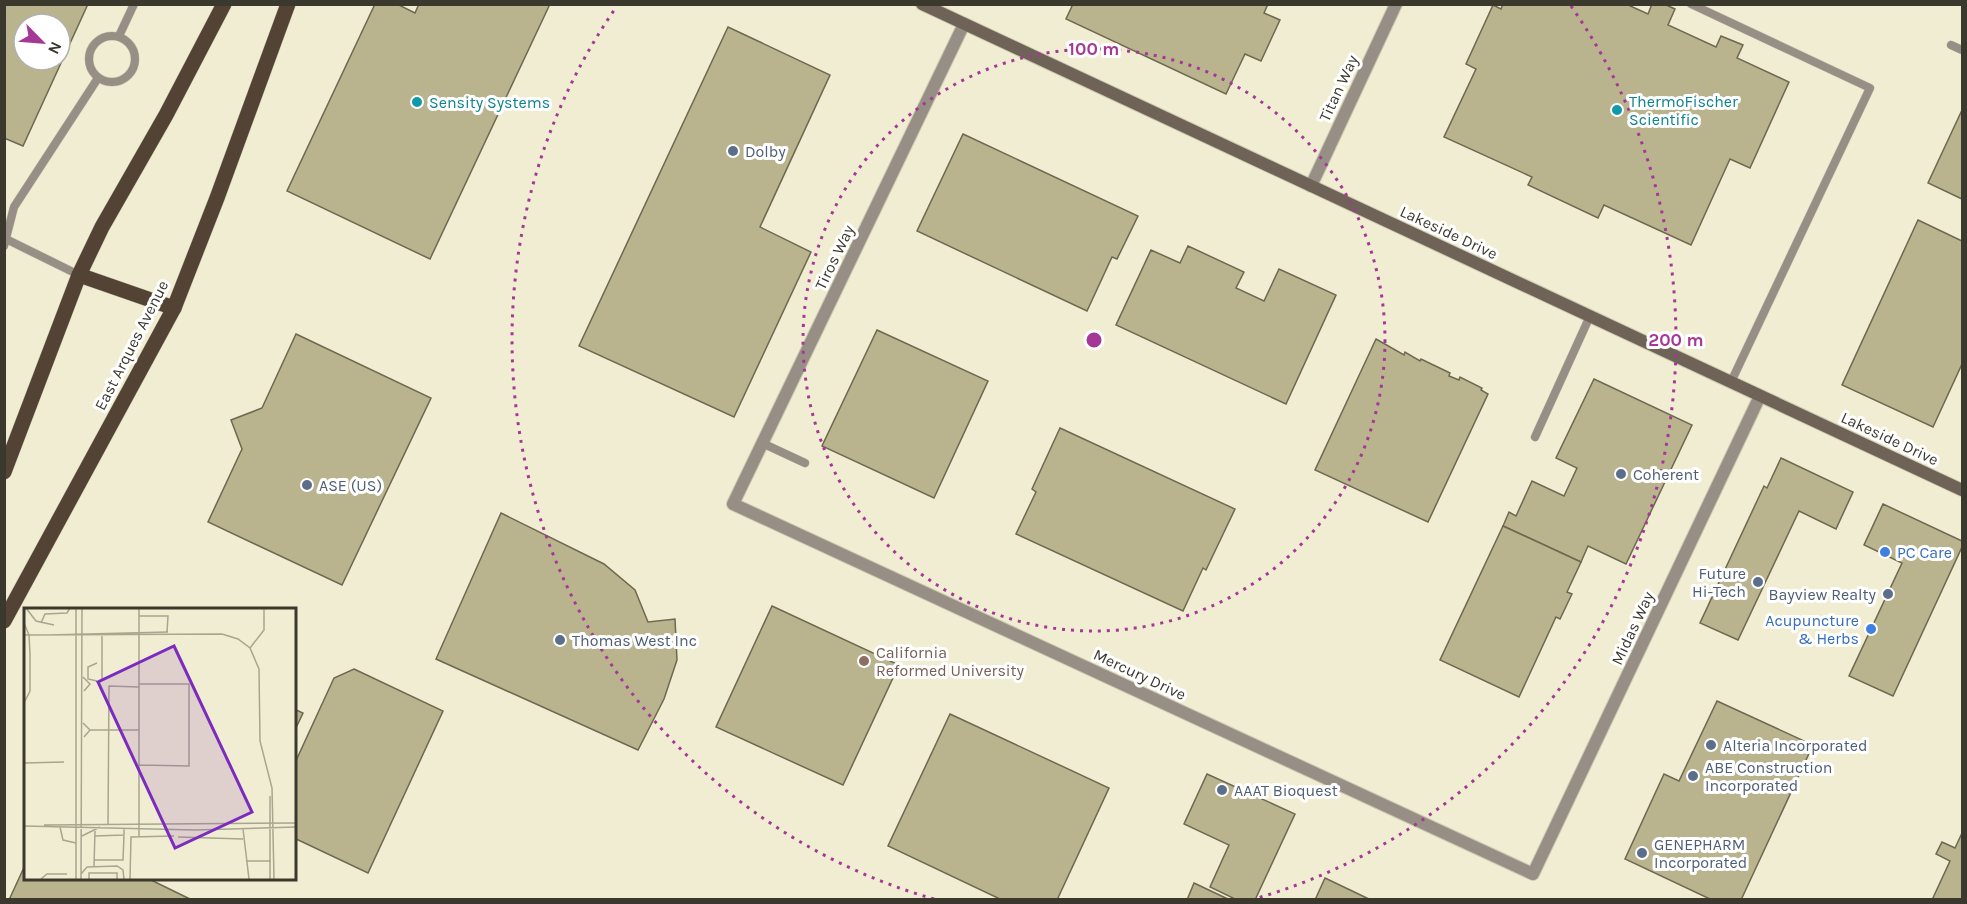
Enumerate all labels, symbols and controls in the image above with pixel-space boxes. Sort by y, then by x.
north arrow [12,12,72,72]
text: 100 m [1069,38,1119,60]
text: N [44,39,66,57]
street label: Titan Way [1315,51,1362,124]
place label: ThermoFischer Scientific [1629,92,1738,129]
place label: Sensity Systems [429,93,550,112]
marker: Sensity Systems [410,95,424,109]
marker: ThermoFischer Scientific [1610,103,1624,117]
place label: Dolby [745,142,786,161]
marker: Dolby [726,144,740,158]
street label: Lakeside Drive [1397,202,1501,263]
street label: Tiros Way [811,221,858,293]
street label: East Arques Avenue [90,277,172,413]
text: 200 m [1648,329,1704,351]
centre of rings [1084,330,1104,350]
street label: Lakeside Drive [1838,408,1942,469]
place label: Coherent [1633,465,1699,484]
marker: Coherent [1614,467,1628,481]
place label: ASE (US) [319,476,382,495]
marker: ASE (US) [300,478,314,492]
place label: PC Care [1897,543,1952,562]
marker: PC Care [1878,545,1892,559]
place label: Future Hi-Tech [1692,564,1746,601]
marker: Future Hi-Tech [1751,575,1765,589]
place label: Bayview Realty [1769,585,1877,604]
marker: Bayview Realty [1881,587,1895,601]
street label: Midas Way [1607,588,1658,668]
inset map [24,608,296,880]
place label: Acupuncture & Herbs [1765,611,1859,648]
marker: Acupuncture & Herbs [1864,622,1878,636]
place label: Thomas West Inc [572,631,697,650]
marker: Thomas West Inc [553,633,567,647]
place label: California Reformed University [876,643,1025,680]
street label: Mercury Drive [1091,645,1189,704]
marker: California Reformed University [857,654,871,668]
place label: Alteria Incorporated [1723,736,1867,755]
marker: Alteria Incorporated [1704,738,1718,752]
place label: ABE Construction Incorporated [1705,758,1832,795]
marker: ABE Construction Incorporated [1686,769,1700,783]
place label: AAAT Bioquest [1234,781,1338,800]
marker: AAAT Bioquest [1215,783,1229,797]
place label: GENEPHARM Incorporated [1654,835,1747,872]
marker: GENEPHARM Incorporated [1635,846,1649,860]

